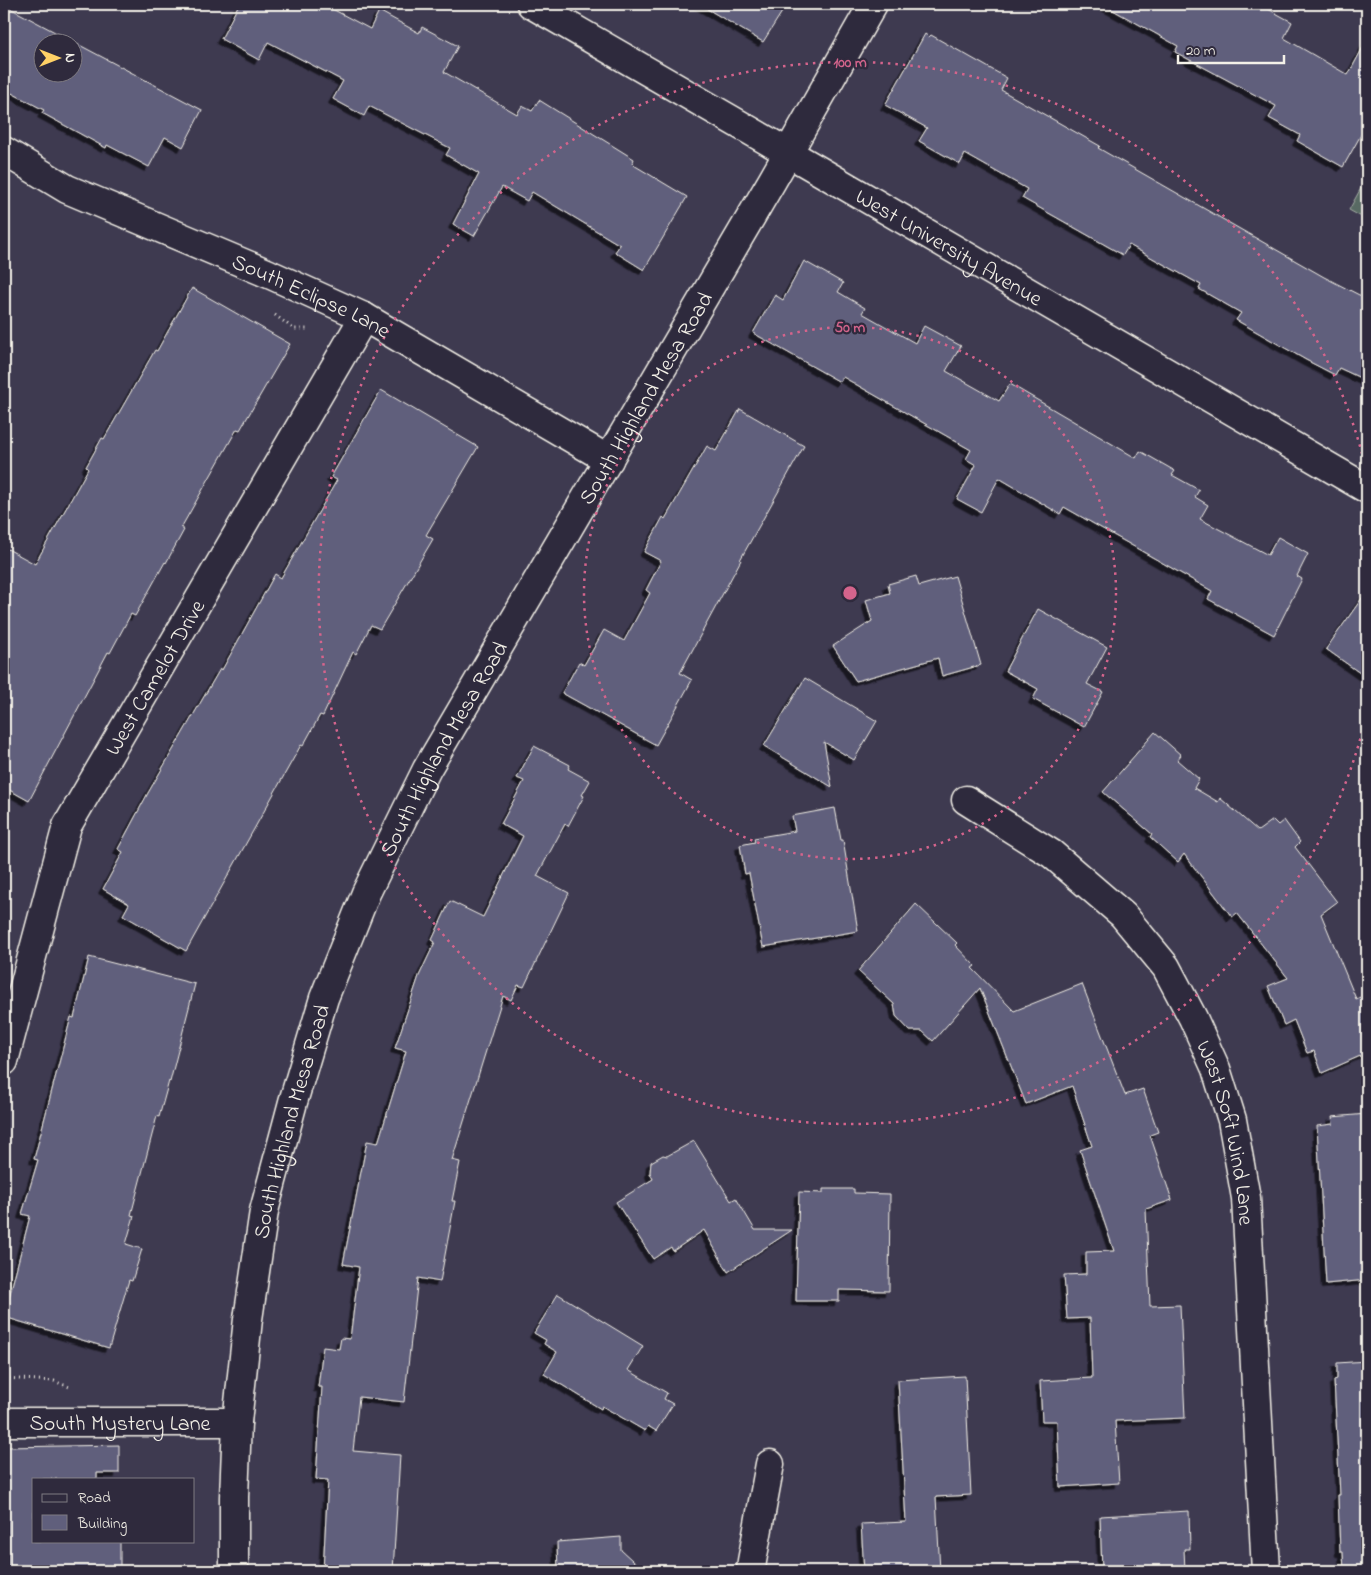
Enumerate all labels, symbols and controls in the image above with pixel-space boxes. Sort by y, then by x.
north arrow [32,32,82,82]
scale bar [1178,32,1285,64]
text: 20 m [1186,40,1216,62]
text: 100 m [833,52,867,74]
text: N [59,53,80,63]
street label: West University Avenue [848,182,1048,316]
street label: South Eclipse Lane [226,247,396,348]
street label: South Highland Mesa Road [573,287,722,512]
text: 50 m [835,317,866,339]
centre of rings [841,584,859,602]
street label: West Camelot Drive [98,594,215,762]
street label: South Highland Mesa Road [373,636,518,863]
street label: South Highland Mesa Road [247,1001,340,1241]
street label: West Soft Wind Lane [1186,1036,1260,1226]
street label: South Mystery Lane [30,1409,211,1442]
legend [32,1478,195,1542]
text: Road [78,1487,111,1509]
text: Building [77,1513,127,1536]

